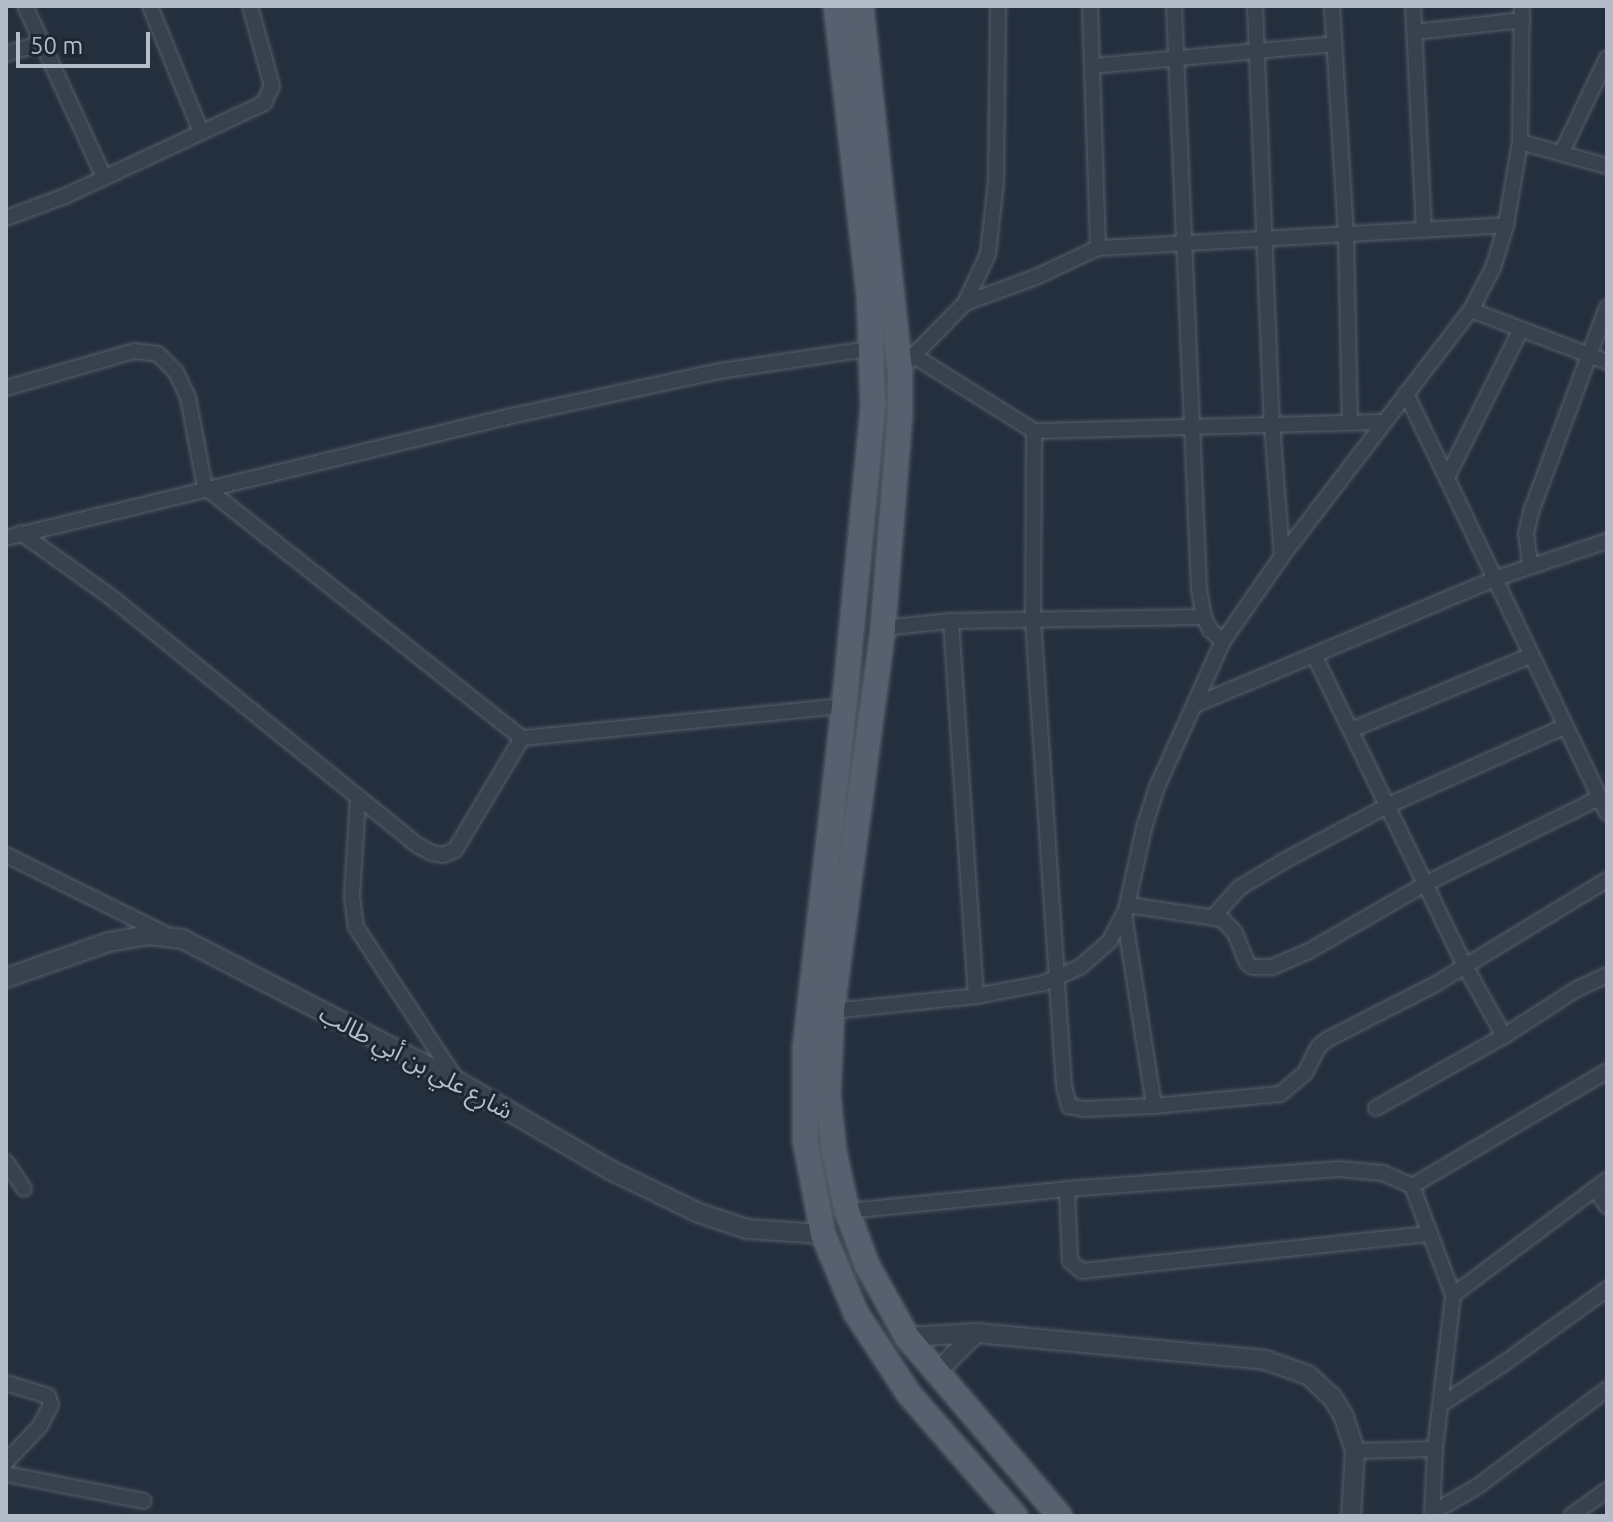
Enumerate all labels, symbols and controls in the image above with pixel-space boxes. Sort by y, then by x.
scale bar [20,16,154,66]
text: 50 m [30,32,83,59]
street label: شارع علي بن أبي طالب [314,999,518,1125]

